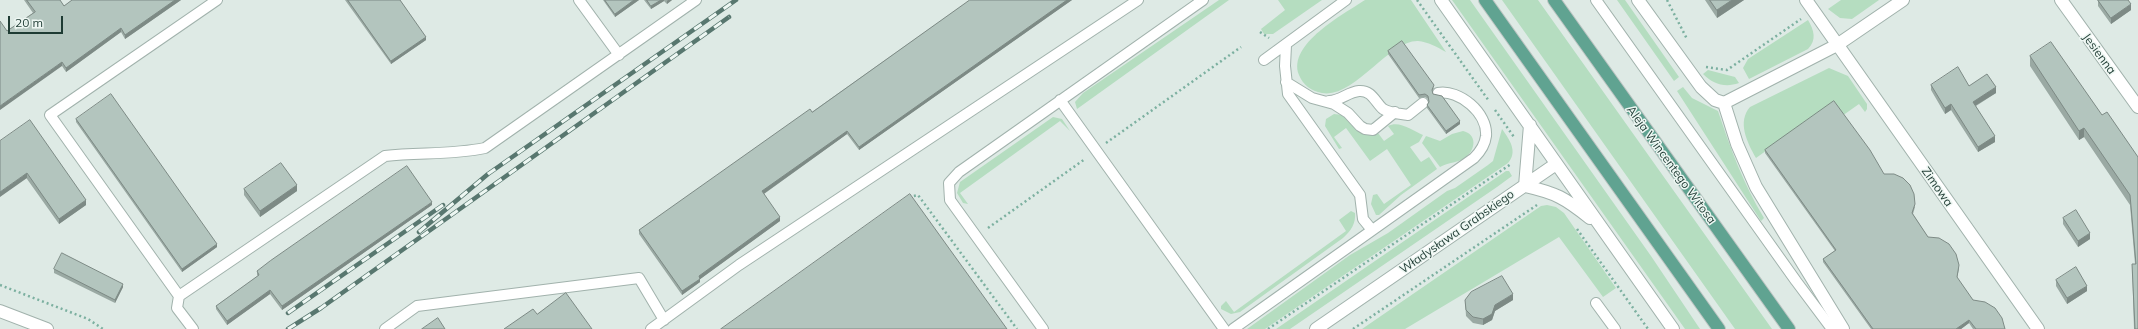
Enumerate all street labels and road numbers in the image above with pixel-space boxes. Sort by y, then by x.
street label: Jesienna [2079,31,2119,77]
street label: Aleja Wincentego Witosa [1623,103,1719,227]
street label: Zimowa [1918,165,1956,209]
street label: Władysława Grabskiego [1397,187,1517,277]

